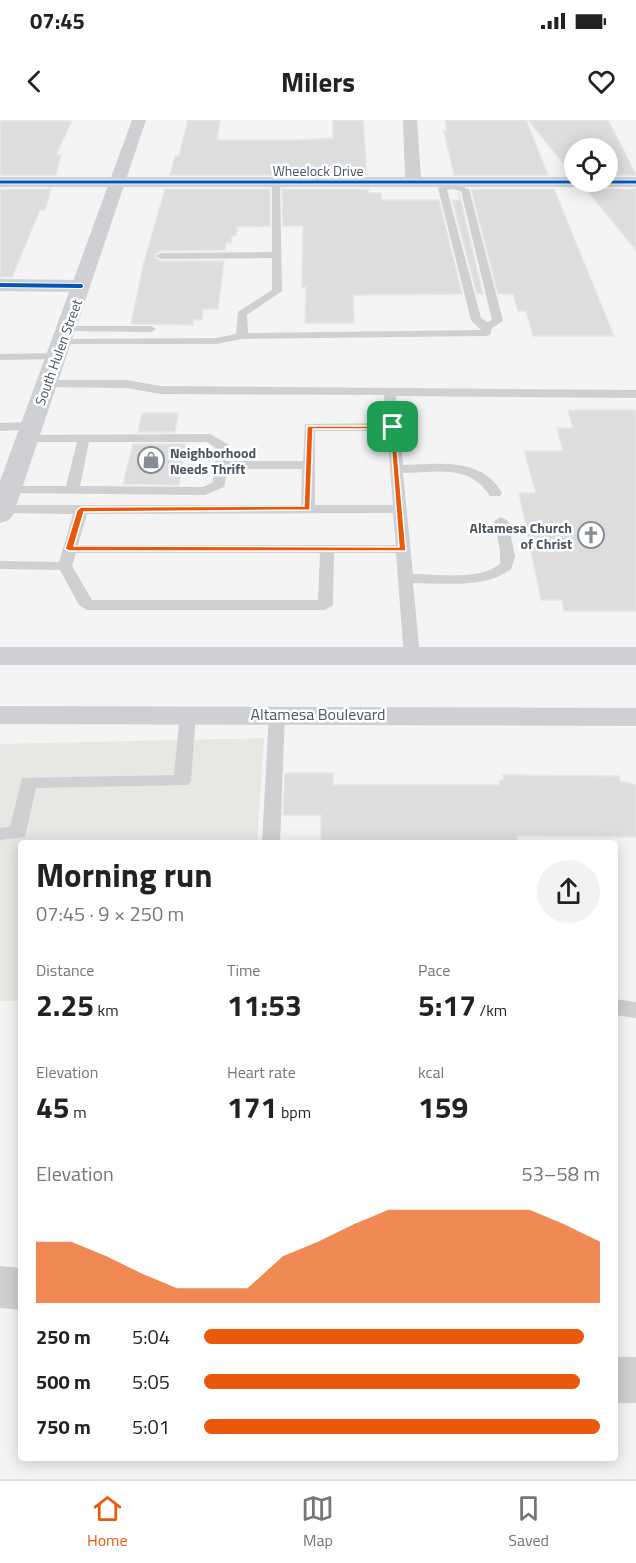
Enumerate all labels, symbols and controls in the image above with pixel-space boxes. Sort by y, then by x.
text: 07:45 [30,4,85,38]
text: Milers [281,61,355,102]
icon: back [18,65,51,98]
icon: heart [585,65,618,98]
map controls [564,138,618,192]
button: locate [564,138,618,192]
street label: Wheelock Drive [272,160,364,181]
street label: South Hulen Street [29,296,87,408]
pin [367,401,418,452]
icon: arrive [376,410,409,443]
place label: Neighborhood Needs Thrift [170,442,256,479]
shop icon: Neighborhood Needs Thrift [136,445,166,475]
place label: Altamesa Church of Christ [470,517,572,554]
church icon: Altamesa Church of Christ [576,520,606,550]
street label: Altamesa Boulevard [250,702,386,726]
text: Morning run [36,850,213,900]
button: share [537,860,600,923]
text: 07:45 · 9 × 250 m [36,898,184,929]
text: Distance [36,958,94,982]
text: Time [227,958,260,982]
text: Pace [418,958,450,982]
text: 2.25 [36,982,94,1028]
text: 11:53 [227,982,302,1028]
text: 5:17 [418,982,476,1028]
text: km [94,998,119,1022]
text: /km [476,998,507,1022]
text: Elevation [36,1060,98,1084]
text: Heart rate [227,1060,296,1084]
text: kcal [418,1060,444,1084]
text: 45 [36,1084,70,1130]
text: 171 [227,1084,277,1130]
text: 159 [418,1084,468,1130]
text: m [70,1100,87,1124]
text: bpm [277,1100,311,1124]
text: Elevation [36,1158,114,1189]
text: 53–58 m [521,1158,600,1189]
text: 250 m [36,1321,91,1352]
text: 5:04 [132,1321,170,1352]
text: 500 m [36,1366,91,1397]
text: 5:05 [132,1366,170,1397]
text: 750 m [36,1411,91,1442]
text: 5:01 [132,1411,170,1442]
tab: Home [87,1492,128,1552]
tab: Map [301,1492,334,1552]
tab: Saved [508,1492,549,1552]

